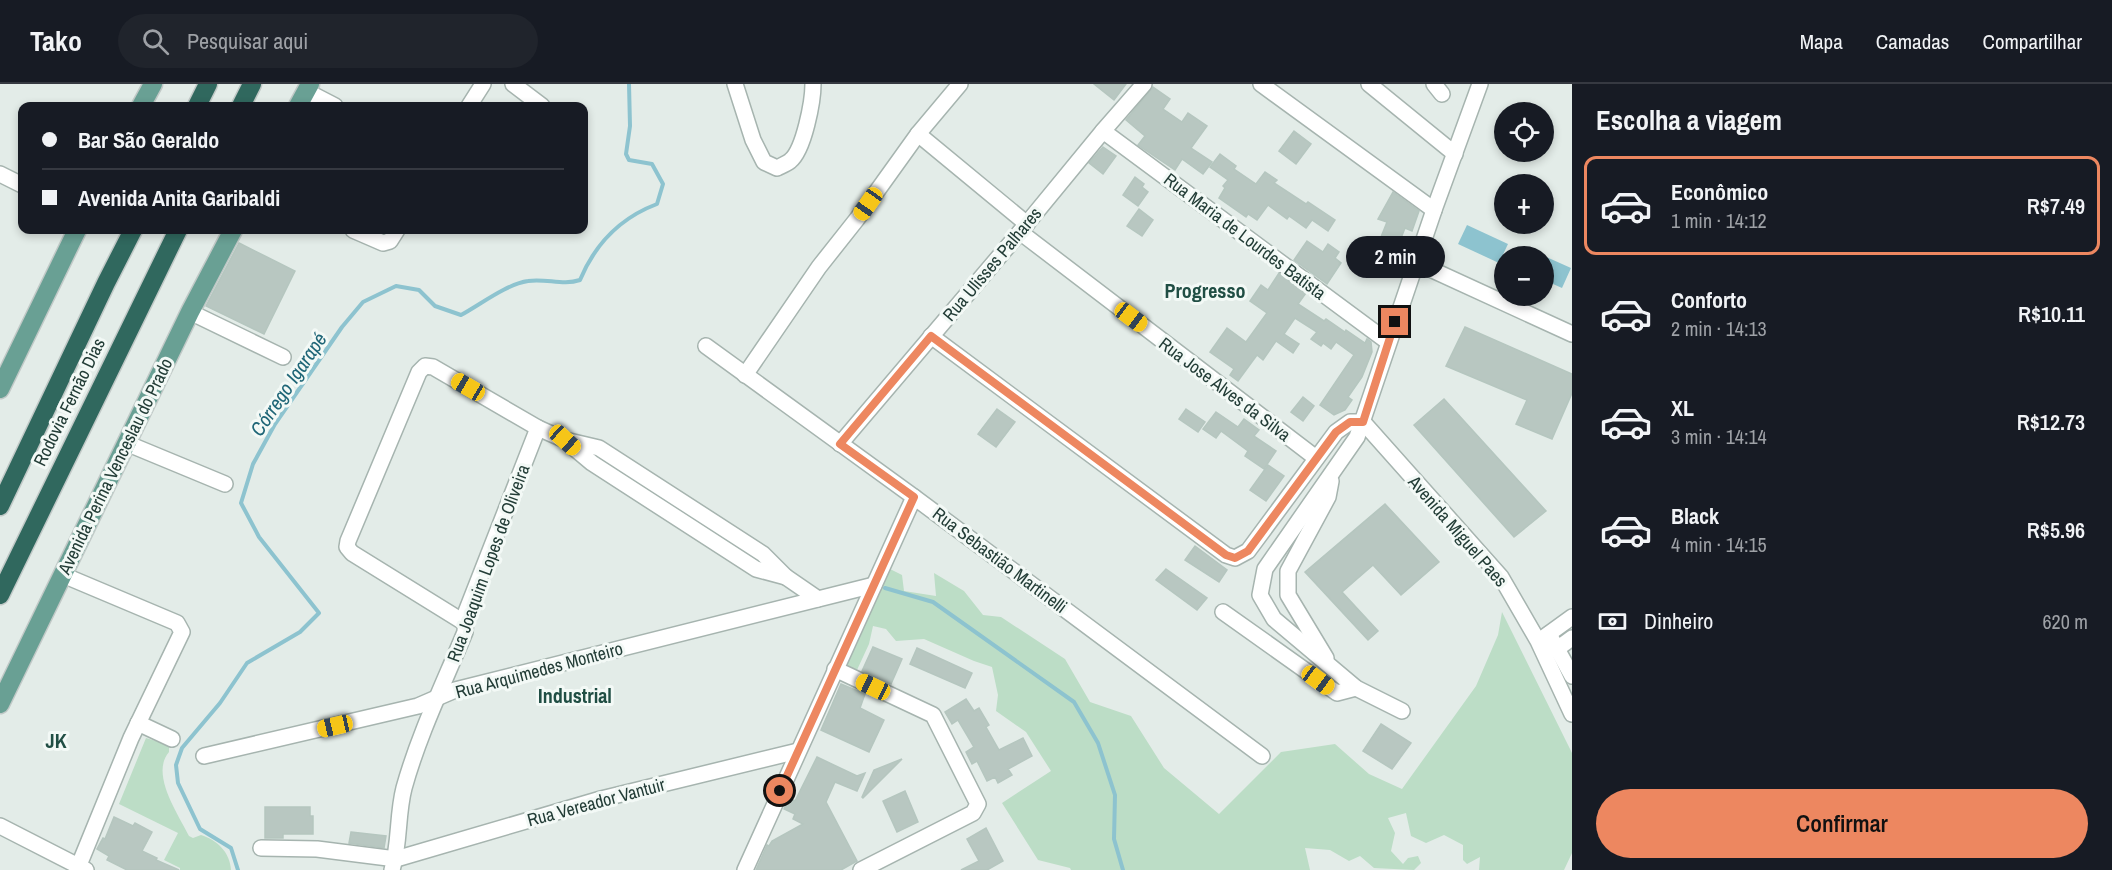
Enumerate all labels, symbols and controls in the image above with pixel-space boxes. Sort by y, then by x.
search box [118,14,538,68]
text: Tako [30,22,82,60]
icon: search [139,25,172,58]
text: Pesquisar aqui [187,26,308,56]
text: Mapa [1800,27,1843,56]
text: Camadas [1876,27,1949,56]
text: Compartilhar [1982,27,2082,56]
map controls [1494,102,1554,306]
button: locate [1494,102,1554,162]
text: Escolha a viagem [1596,102,1782,138]
text: Bar São Geraldo [78,125,219,155]
street label: Rua Maria de Lourdes Batista [1159,167,1331,305]
button: + [1494,174,1554,234]
text: Econômico [1671,177,1768,207]
icon: car [1599,179,1653,233]
text: Avenida Anita Garibaldi [78,183,280,213]
car [850,184,886,224]
text: R$7.49 [2027,191,2085,221]
street label: Rua Ulisses Palhares [937,202,1047,326]
text: 1 min · 14:12 [1671,207,1767,234]
callout: 2 min [1346,235,1444,277]
text: 2 min [1374,243,1417,270]
button: − [1494,246,1554,306]
district label: Progresso [1164,277,1246,304]
text: Conforto [1671,285,1747,315]
icon: car [1599,287,1653,341]
car [1111,299,1151,335]
text: R$10.11 [2018,299,2085,329]
route end [1381,308,1408,335]
text: 2 min · 14:13 [1671,315,1767,342]
water label: Córrego Igarapé [243,327,333,441]
street label: Rua Jose Alves da Silva [1154,331,1296,447]
street label: Rodovia Fernão Dias [27,334,111,470]
street label: Avenida Perina Venceslau do Prado [51,354,178,579]
car [448,370,488,404]
text: XL [1671,393,1694,423]
icon: car [1599,395,1653,449]
text: R$12.73 [2017,407,2085,437]
car [546,421,584,459]
text: 3 min · 14:14 [1671,423,1767,450]
street label: Rua Joaquim Lopes de Oliveira [441,461,535,665]
street label: Avenida Miguel Paes [1402,469,1513,592]
street label: Rua Sebastião Martinelli [928,501,1072,619]
text: Black [1671,501,1719,531]
icon: car [1599,503,1653,557]
text: R$5.96 [2027,515,2085,545]
text: 4 min · 14:15 [1671,531,1767,558]
icon: cash [1596,605,1629,638]
text: Dinheiro [1644,606,1713,636]
text: 620 m [2042,608,2088,635]
street label: Rua Arquimedes Monteiro [453,636,625,704]
car [1298,662,1338,698]
car [853,671,893,703]
district label: Industrial [538,682,612,709]
car [315,713,355,739]
district label: JK [46,727,67,754]
street label: Rua Vereador Vantuir [524,772,668,832]
route start [766,777,793,804]
button: Confirmar [1596,789,2088,858]

